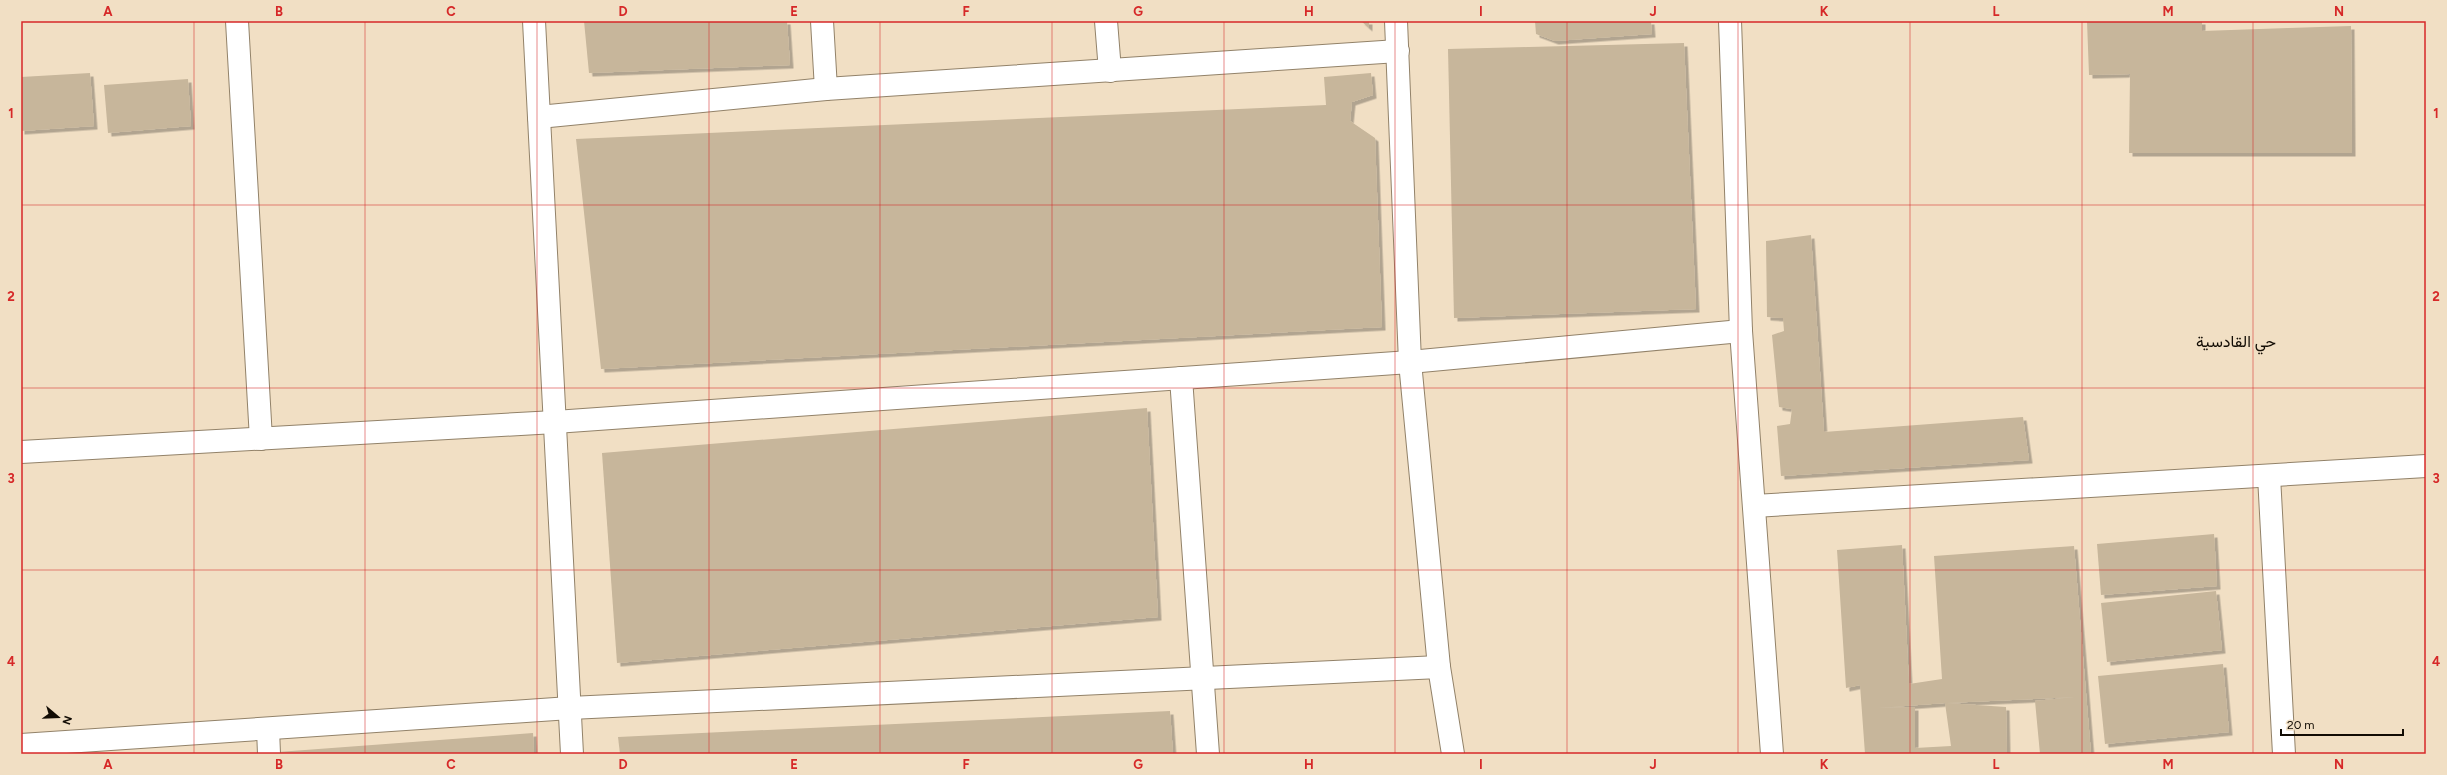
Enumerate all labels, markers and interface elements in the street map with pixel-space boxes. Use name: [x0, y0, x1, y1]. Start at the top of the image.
text: A: [103, 4, 113, 19]
text: B: [275, 4, 283, 19]
text: C: [446, 4, 456, 19]
text: D: [618, 4, 628, 19]
text: E: [790, 4, 798, 19]
text: F: [962, 4, 970, 19]
text: G: [1133, 4, 1143, 19]
text: H: [1304, 4, 1314, 19]
text: I: [1479, 4, 1483, 19]
text: J: [1649, 4, 1657, 19]
text: K: [1820, 4, 1829, 19]
text: L: [1993, 4, 2000, 19]
text: M: [2162, 4, 2174, 19]
text: N: [2334, 4, 2344, 19]
text: 1: [8, 106, 14, 121]
text: 1: [2433, 106, 2439, 121]
text: 2: [7, 289, 15, 304]
text: 2: [2432, 289, 2440, 304]
district label: حي القادسية: [2196, 332, 2276, 355]
text: 3: [7, 471, 15, 486]
text: 3: [2432, 471, 2440, 486]
text: 4: [7, 654, 15, 669]
text: 4: [2432, 654, 2440, 669]
north arrow: [38, 697, 78, 737]
scale bar: [2281, 711, 2403, 737]
text: N: [59, 714, 75, 726]
text: 20 m: [2287, 718, 2315, 732]
text: A: [103, 757, 113, 772]
text: B: [275, 757, 283, 772]
text: C: [446, 757, 456, 772]
text: D: [618, 757, 628, 772]
text: E: [790, 757, 798, 772]
text: F: [962, 757, 970, 772]
text: G: [1133, 757, 1143, 772]
text: H: [1304, 757, 1314, 772]
text: I: [1479, 757, 1483, 772]
text: J: [1649, 757, 1657, 772]
text: K: [1820, 757, 1829, 772]
text: L: [1993, 757, 2000, 772]
text: M: [2162, 757, 2174, 772]
text: N: [2334, 757, 2344, 772]

